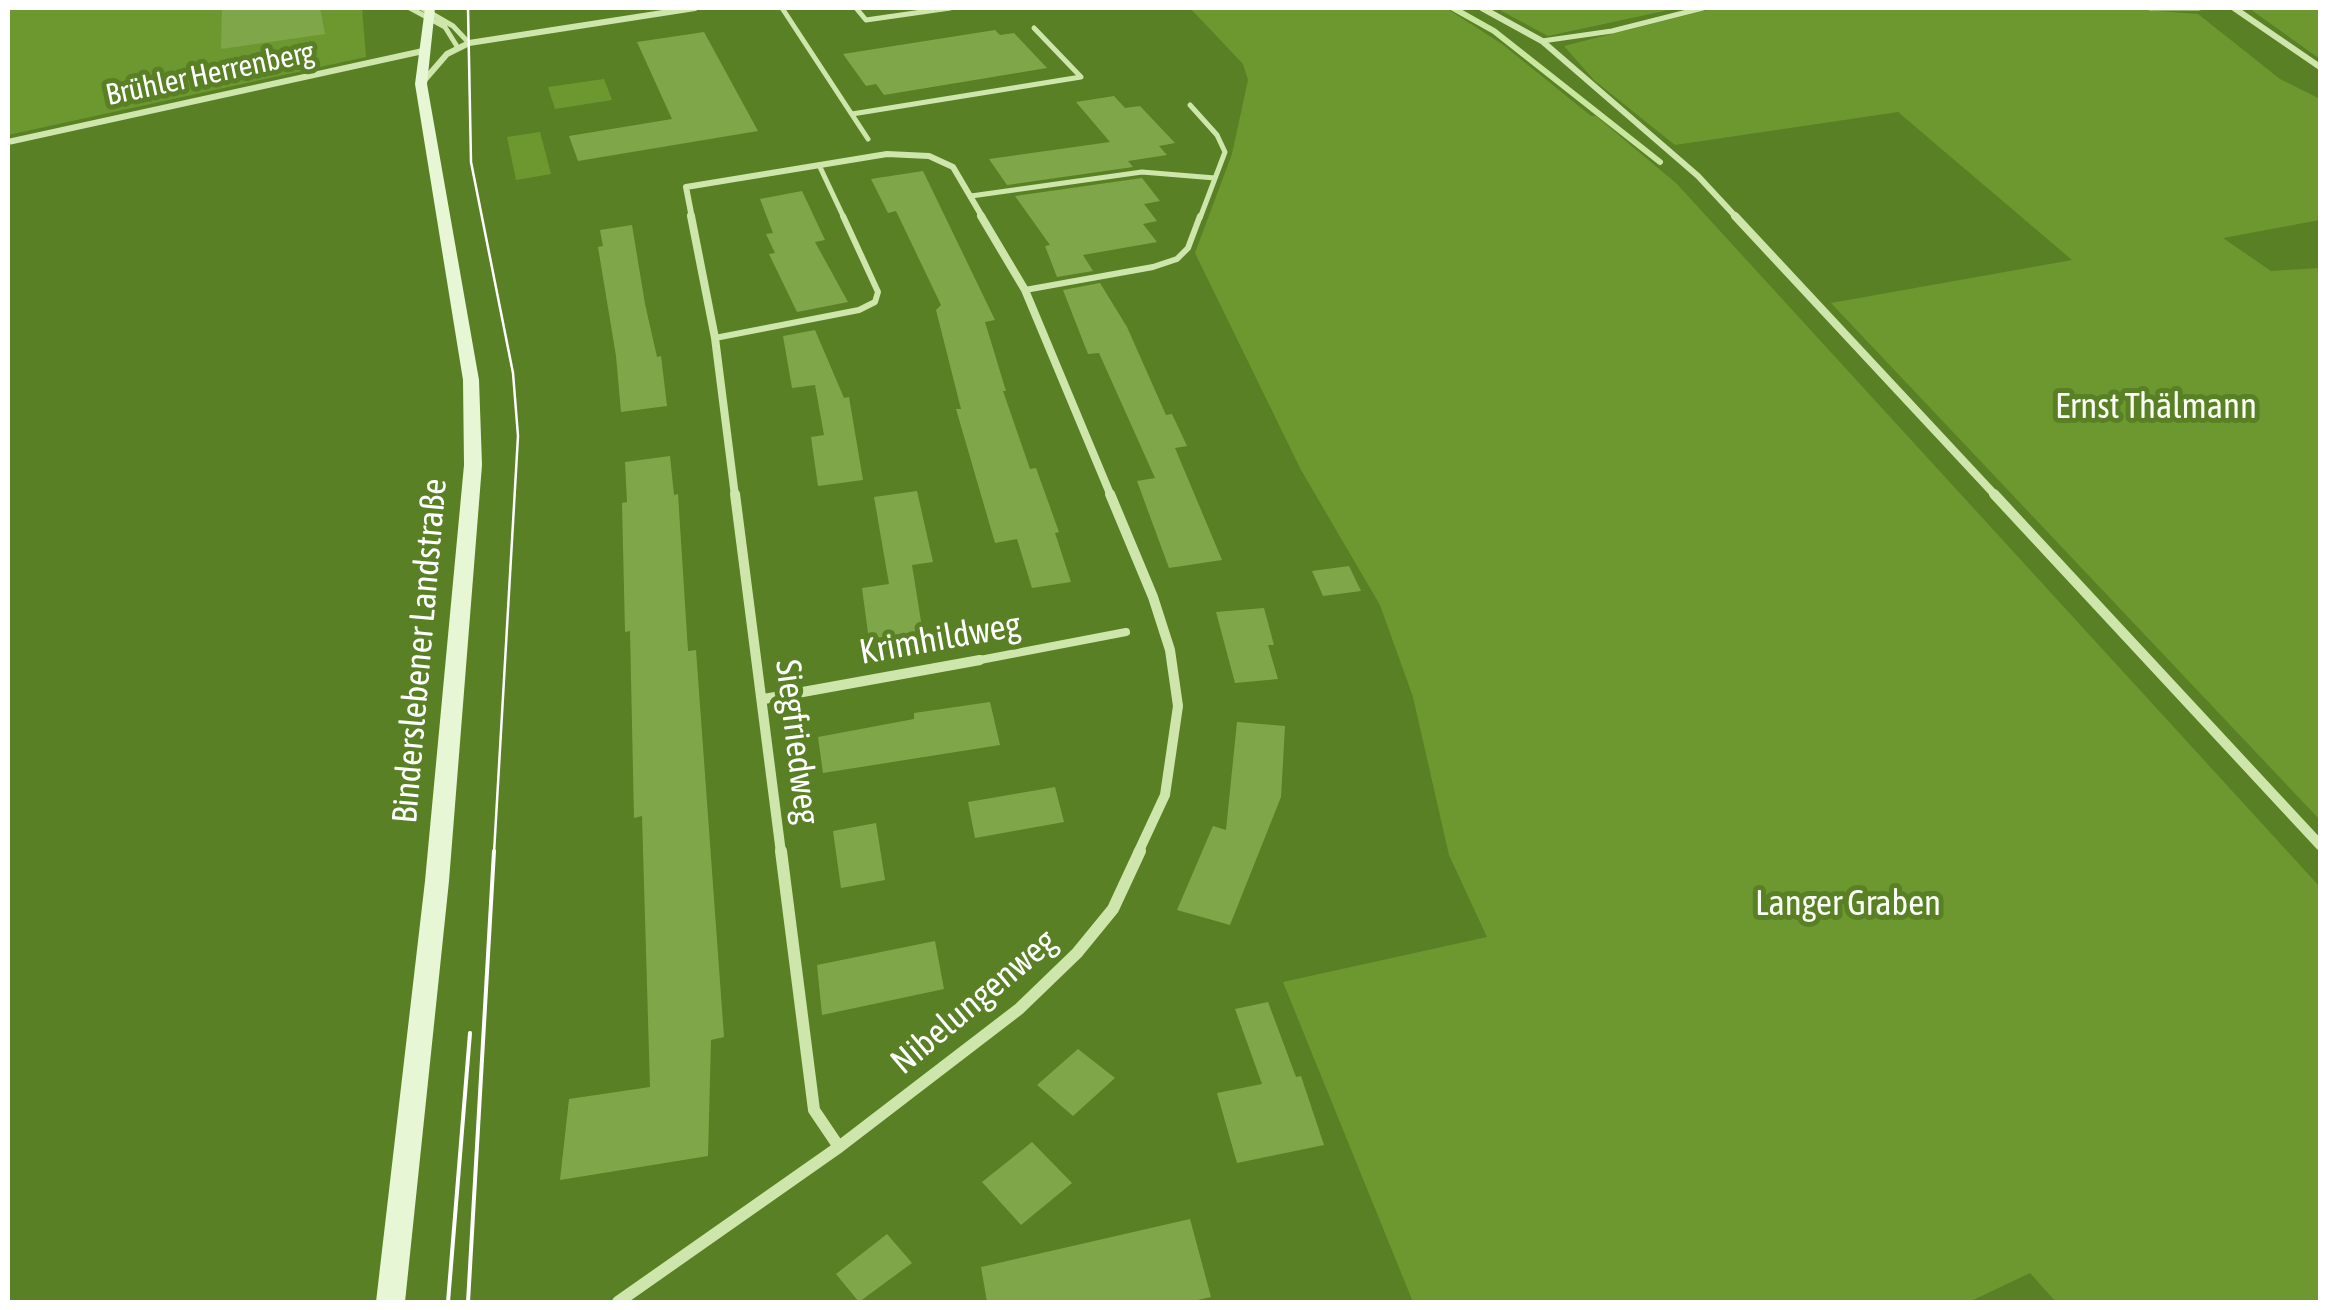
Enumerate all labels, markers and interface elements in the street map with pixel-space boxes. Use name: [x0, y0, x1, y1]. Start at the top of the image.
street label: Brühler Herrenberg: [103, 34, 317, 114]
park label: Ernst Thälmann: [2055, 386, 2257, 428]
street label: Binderslebener Landstraße: [384, 477, 456, 825]
street label: Krimhildweg: [856, 604, 1024, 674]
street label: Siegfriedweg: [766, 657, 828, 827]
park label: Langer Graben: [1755, 883, 1941, 925]
street label: Nibelungenweg: [883, 921, 1065, 1083]

